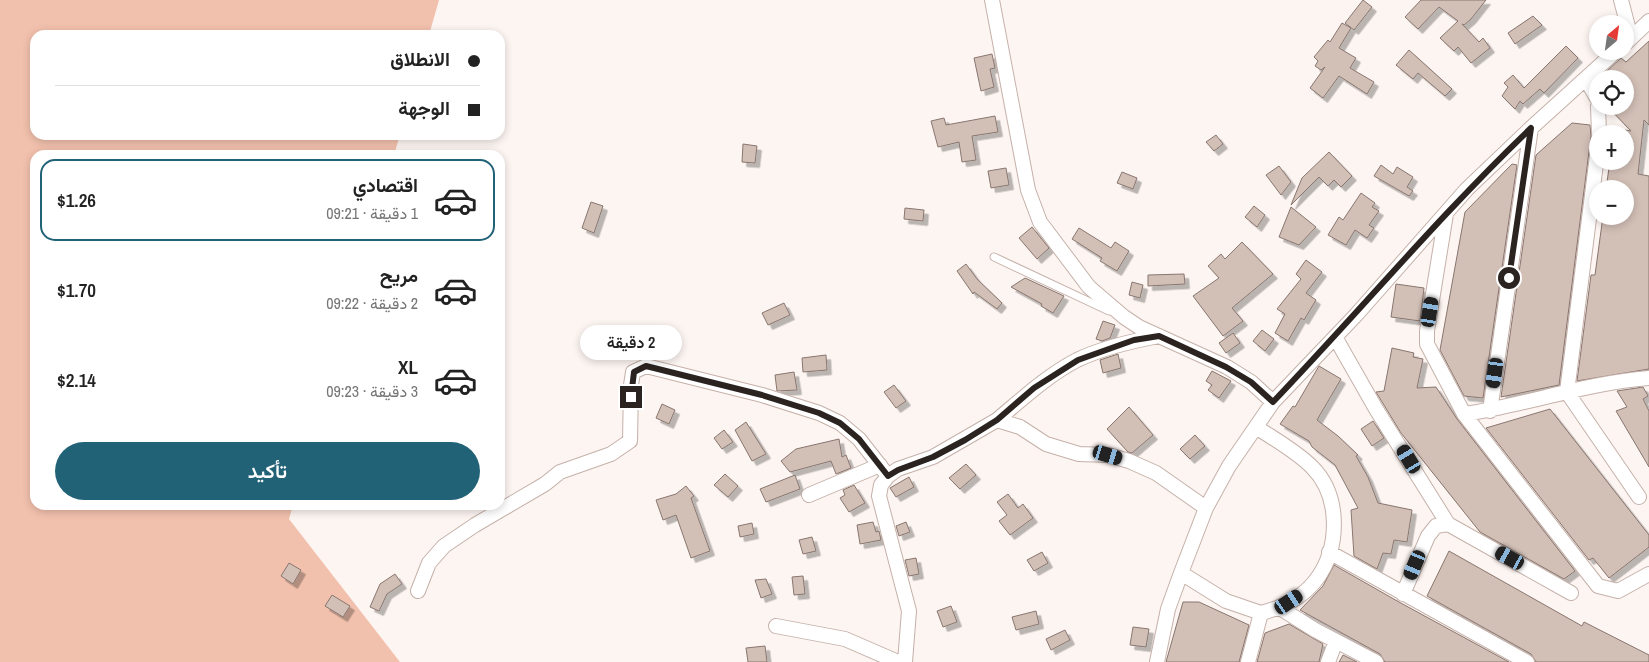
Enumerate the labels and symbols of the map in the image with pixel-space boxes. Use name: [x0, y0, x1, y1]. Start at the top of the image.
north arrow: [1589, 15, 1634, 60]
route start: [1498, 267, 1520, 289]
car: [1420, 296, 1439, 328]
callout: 2 دقيقة: [580, 324, 682, 360]
car: [1485, 357, 1504, 389]
route end: [620, 386, 642, 408]
car: [1394, 442, 1423, 476]
car: [1091, 443, 1124, 467]
car: [1493, 544, 1526, 572]
car: [1402, 548, 1427, 582]
car: [1272, 587, 1305, 617]

